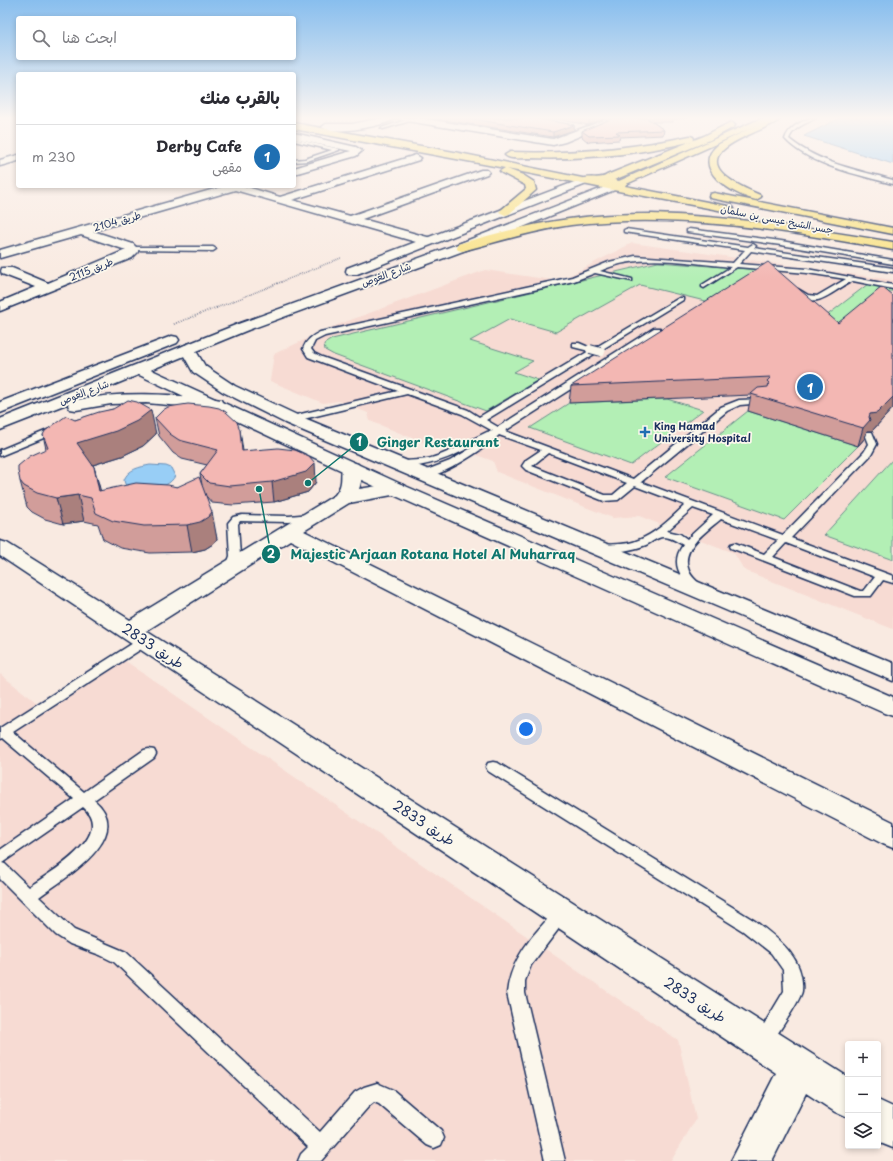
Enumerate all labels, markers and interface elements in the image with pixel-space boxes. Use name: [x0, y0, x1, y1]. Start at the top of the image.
search box: [16, 16, 296, 60]
text: ابحث هنا: [62, 25, 117, 48]
icon: search: [30, 27, 52, 49]
text: بالقرب منك: [200, 84, 280, 110]
text: Derby Cafe: [156, 134, 242, 157]
text: 230 m: [32, 147, 75, 166]
text: 1: [264, 147, 270, 166]
text: مقهى: [212, 157, 242, 176]
street label: جسر الشيخ عيسى بن سلمان: [719, 200, 835, 238]
street label: طريق 2104: [91, 207, 143, 235]
street label: طريق 2115: [67, 253, 115, 284]
street label: شارع الغوص: [359, 257, 413, 290]
pin: 1: [797, 372, 823, 402]
street label: شارع الغوص: [57, 375, 111, 409]
place label: King Hamad University Hospital: [654, 418, 751, 446]
marker: King Hamad University Hospital: [639, 426, 651, 438]
callout: Ginger Restaurant: [349, 430, 508, 455]
text: 1: [356, 432, 362, 450]
text: Ginger Restaurant: [377, 432, 499, 451]
callout: Majestic Arjaan Rotana Hotel Al Muharraq: [261, 542, 584, 567]
text: 2: [267, 544, 276, 562]
text: Majestic Arjaan Rotana Hotel Al Muharraq: [291, 544, 575, 563]
street label: طريق 2833: [118, 618, 188, 674]
your location: [516, 719, 536, 739]
street label: طريق 2833: [389, 795, 459, 851]
street label: طريق 2833: [660, 972, 730, 1028]
map controls: [845, 1041, 881, 1149]
button: +: [845, 1041, 881, 1077]
button: −: [845, 1077, 881, 1113]
button: layers: [845, 1113, 881, 1149]

